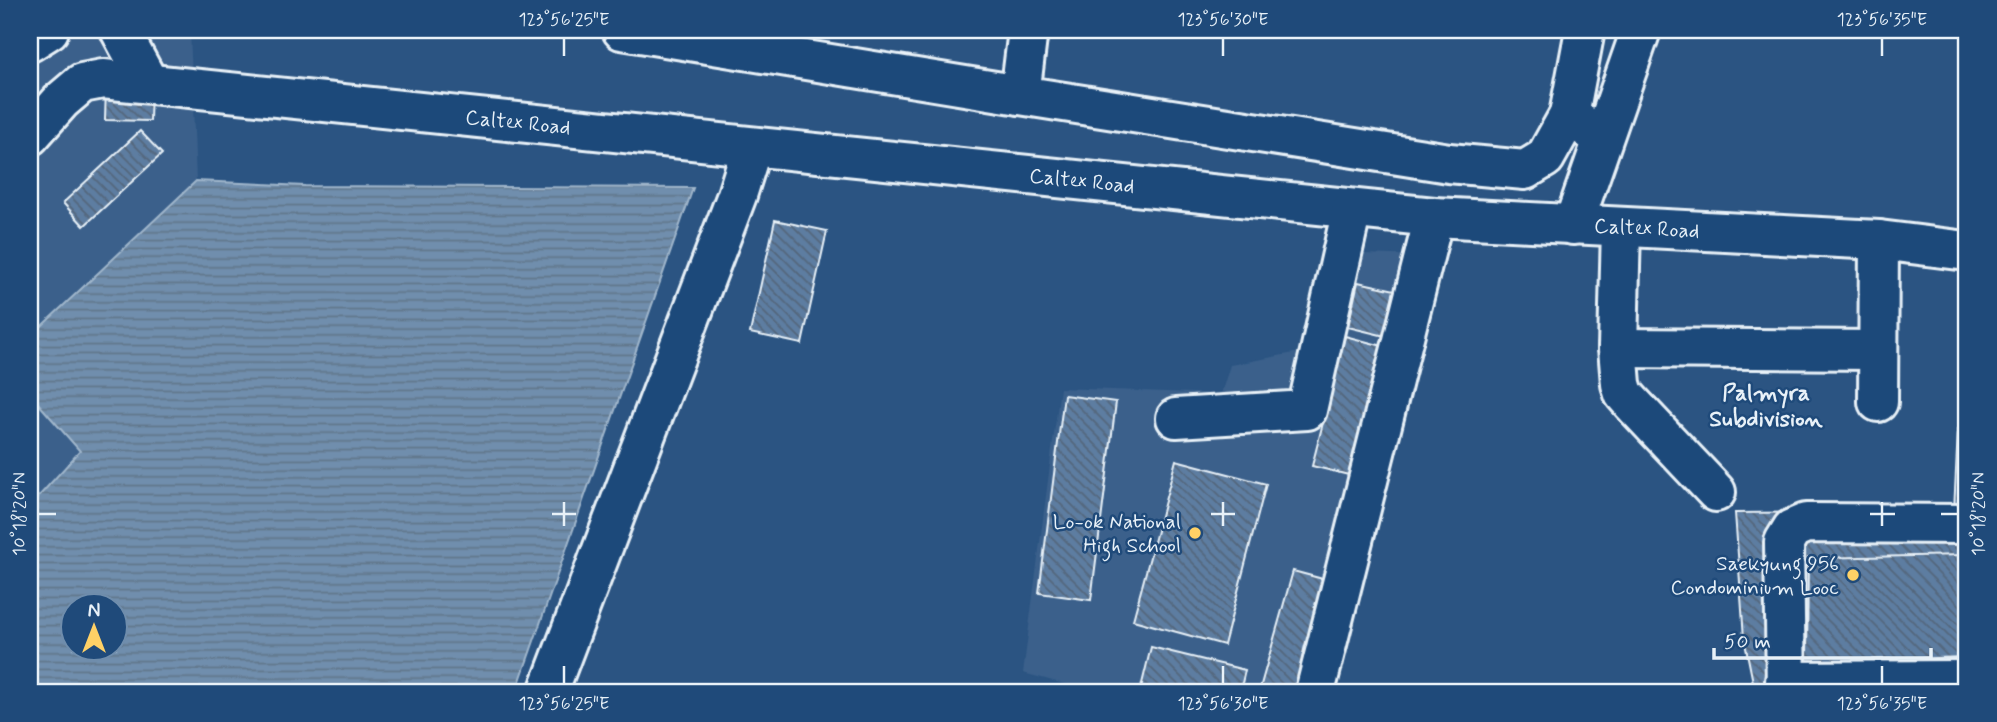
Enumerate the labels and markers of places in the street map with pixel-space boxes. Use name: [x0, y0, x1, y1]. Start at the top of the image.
place label: Lo-ok National High School: [1053, 508, 1181, 562]
marker: Lo-ok National High School: [1187, 525, 1203, 541]
place label: Saekyung 956 Condominium Looc: [1671, 550, 1839, 602]
marker: Saekyung 956 Condominium Looc: [1845, 567, 1861, 583]

